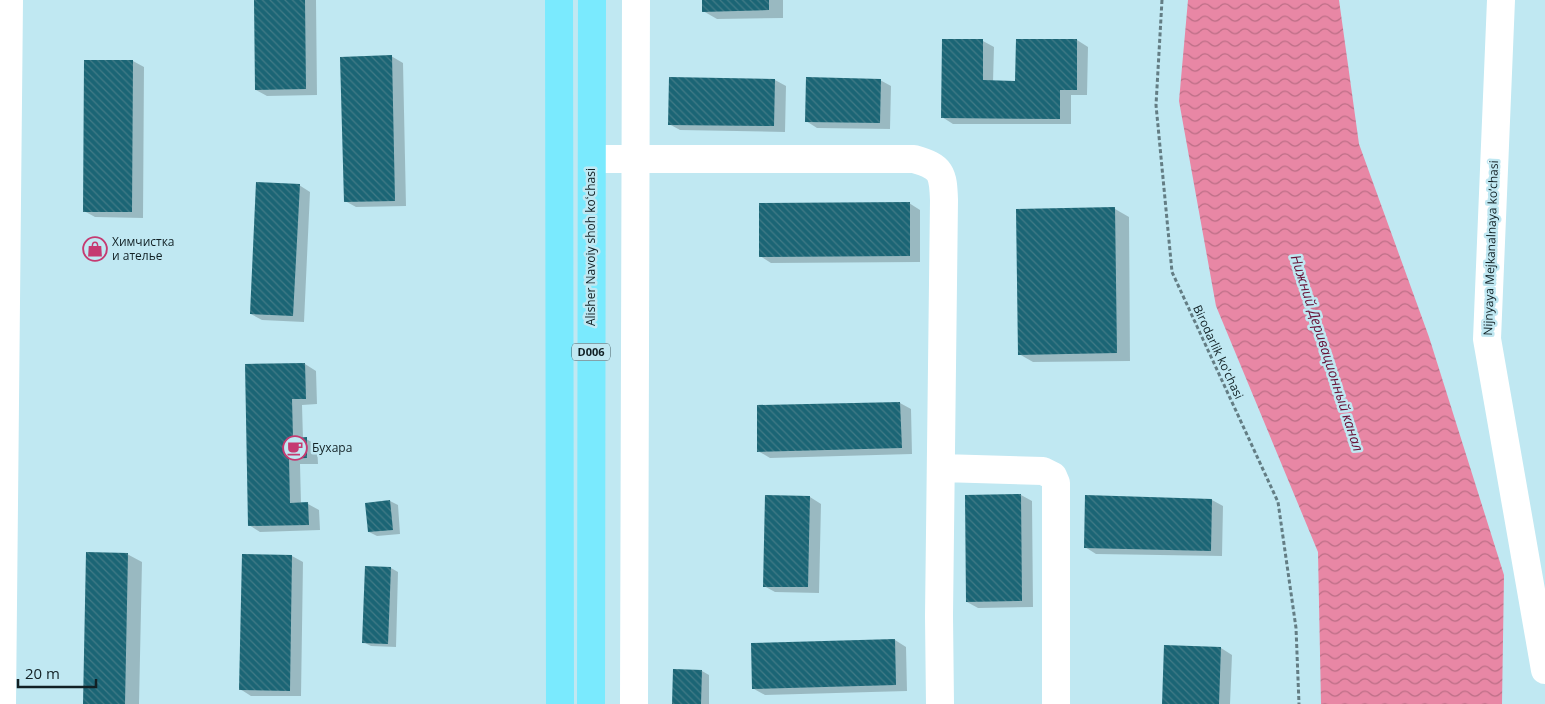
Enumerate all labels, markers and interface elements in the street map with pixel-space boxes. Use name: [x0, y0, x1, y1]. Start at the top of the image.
street label: Nijnyaya Mejkanalnaya ko‘chasi: [1479, 160, 1502, 336]
street label: Alisher Navoiy shoh koʻchasi: [582, 168, 599, 326]
place label: Химчистка и ателье: [112, 233, 175, 264]
shop icon: Химчистка и ателье: [82, 236, 108, 262]
water label: Нижний Деривационный канал: [1287, 252, 1368, 454]
street label: Birodarlik ko'chasi: [1189, 302, 1248, 402]
road number: D006: [572, 344, 610, 361]
cafe icon: Бухара: [282, 435, 308, 461]
place label: Бухара: [312, 439, 352, 456]
scale bar: [18, 656, 95, 688]
text: 20 m: [25, 663, 60, 683]

